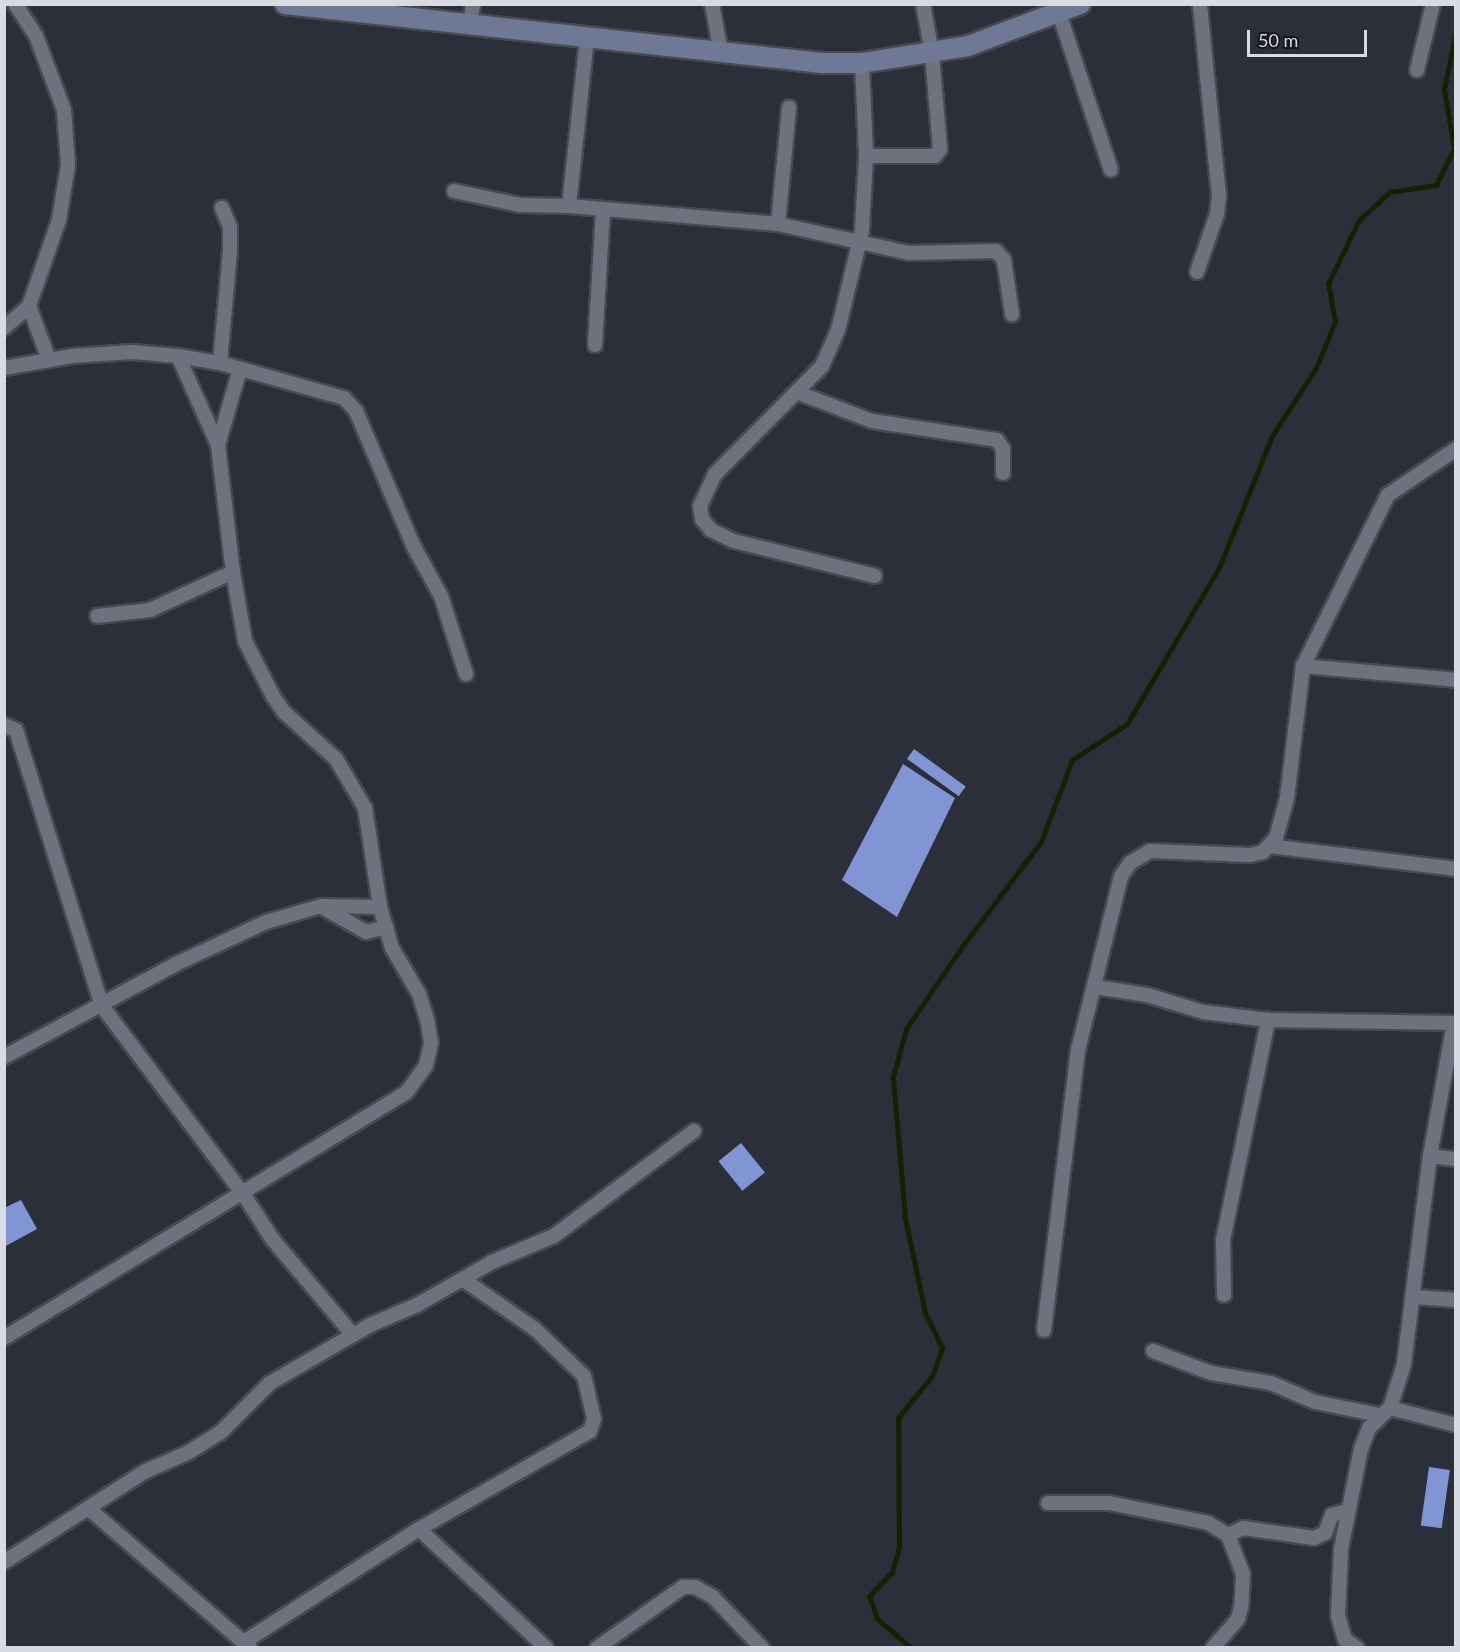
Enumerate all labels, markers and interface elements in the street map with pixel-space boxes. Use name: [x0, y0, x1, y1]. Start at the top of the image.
scale bar: [1250, 18, 1370, 56]
text: 50 m: [1258, 29, 1298, 51]

